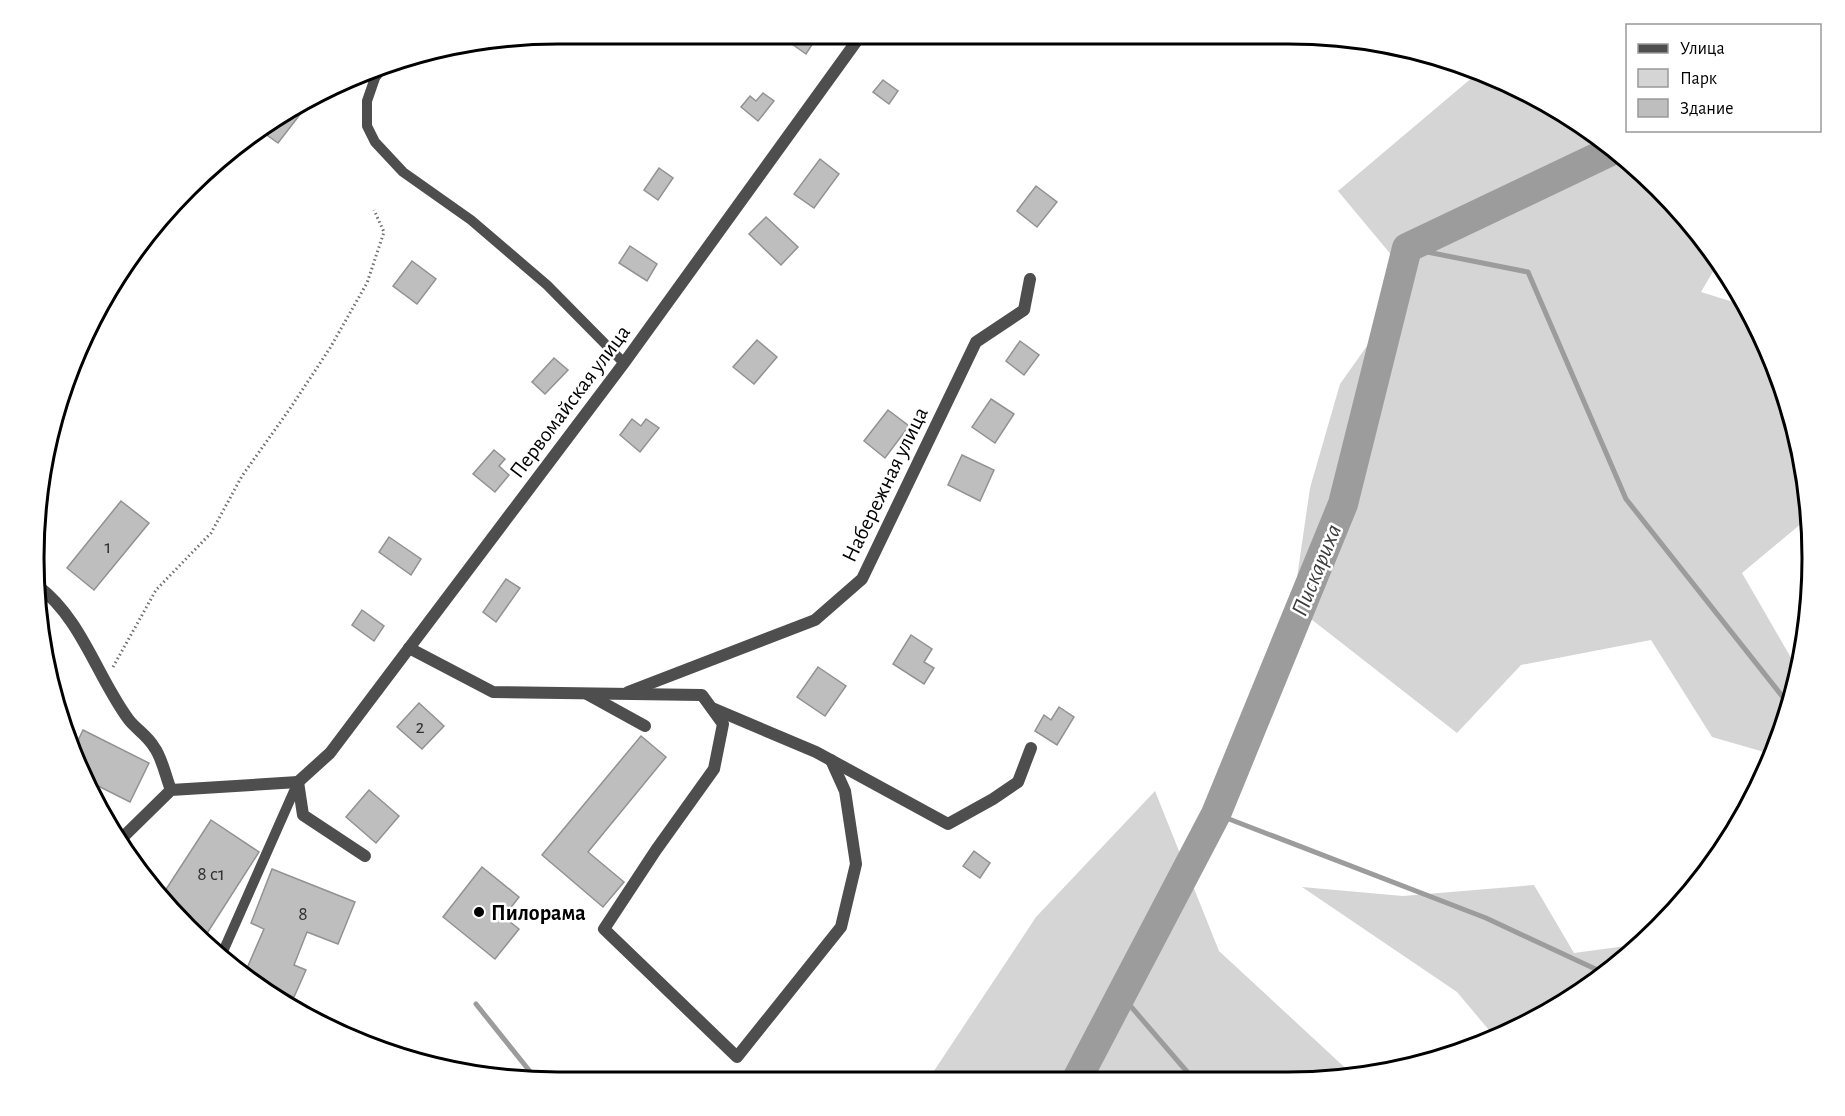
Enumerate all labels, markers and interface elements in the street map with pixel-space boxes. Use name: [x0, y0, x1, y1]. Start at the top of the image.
legend: [1626, 24, 1821, 132]
text: Улица: [1680, 40, 1725, 58]
text: Парк: [1680, 70, 1718, 88]
text: Здание: [1680, 100, 1734, 118]
street label: Первомайская улица: [505, 321, 634, 482]
street label: Набережная улица: [838, 403, 932, 565]
water label: Пискариха: [1288, 521, 1346, 620]
house number: 1: [105, 537, 111, 557]
house number: 2: [415, 717, 425, 737]
house number: 8 с1: [197, 864, 225, 884]
place label: Пилорама: [491, 902, 586, 924]
house number: 8: [298, 904, 308, 924]
marker: Пилорама: [472, 905, 486, 919]

